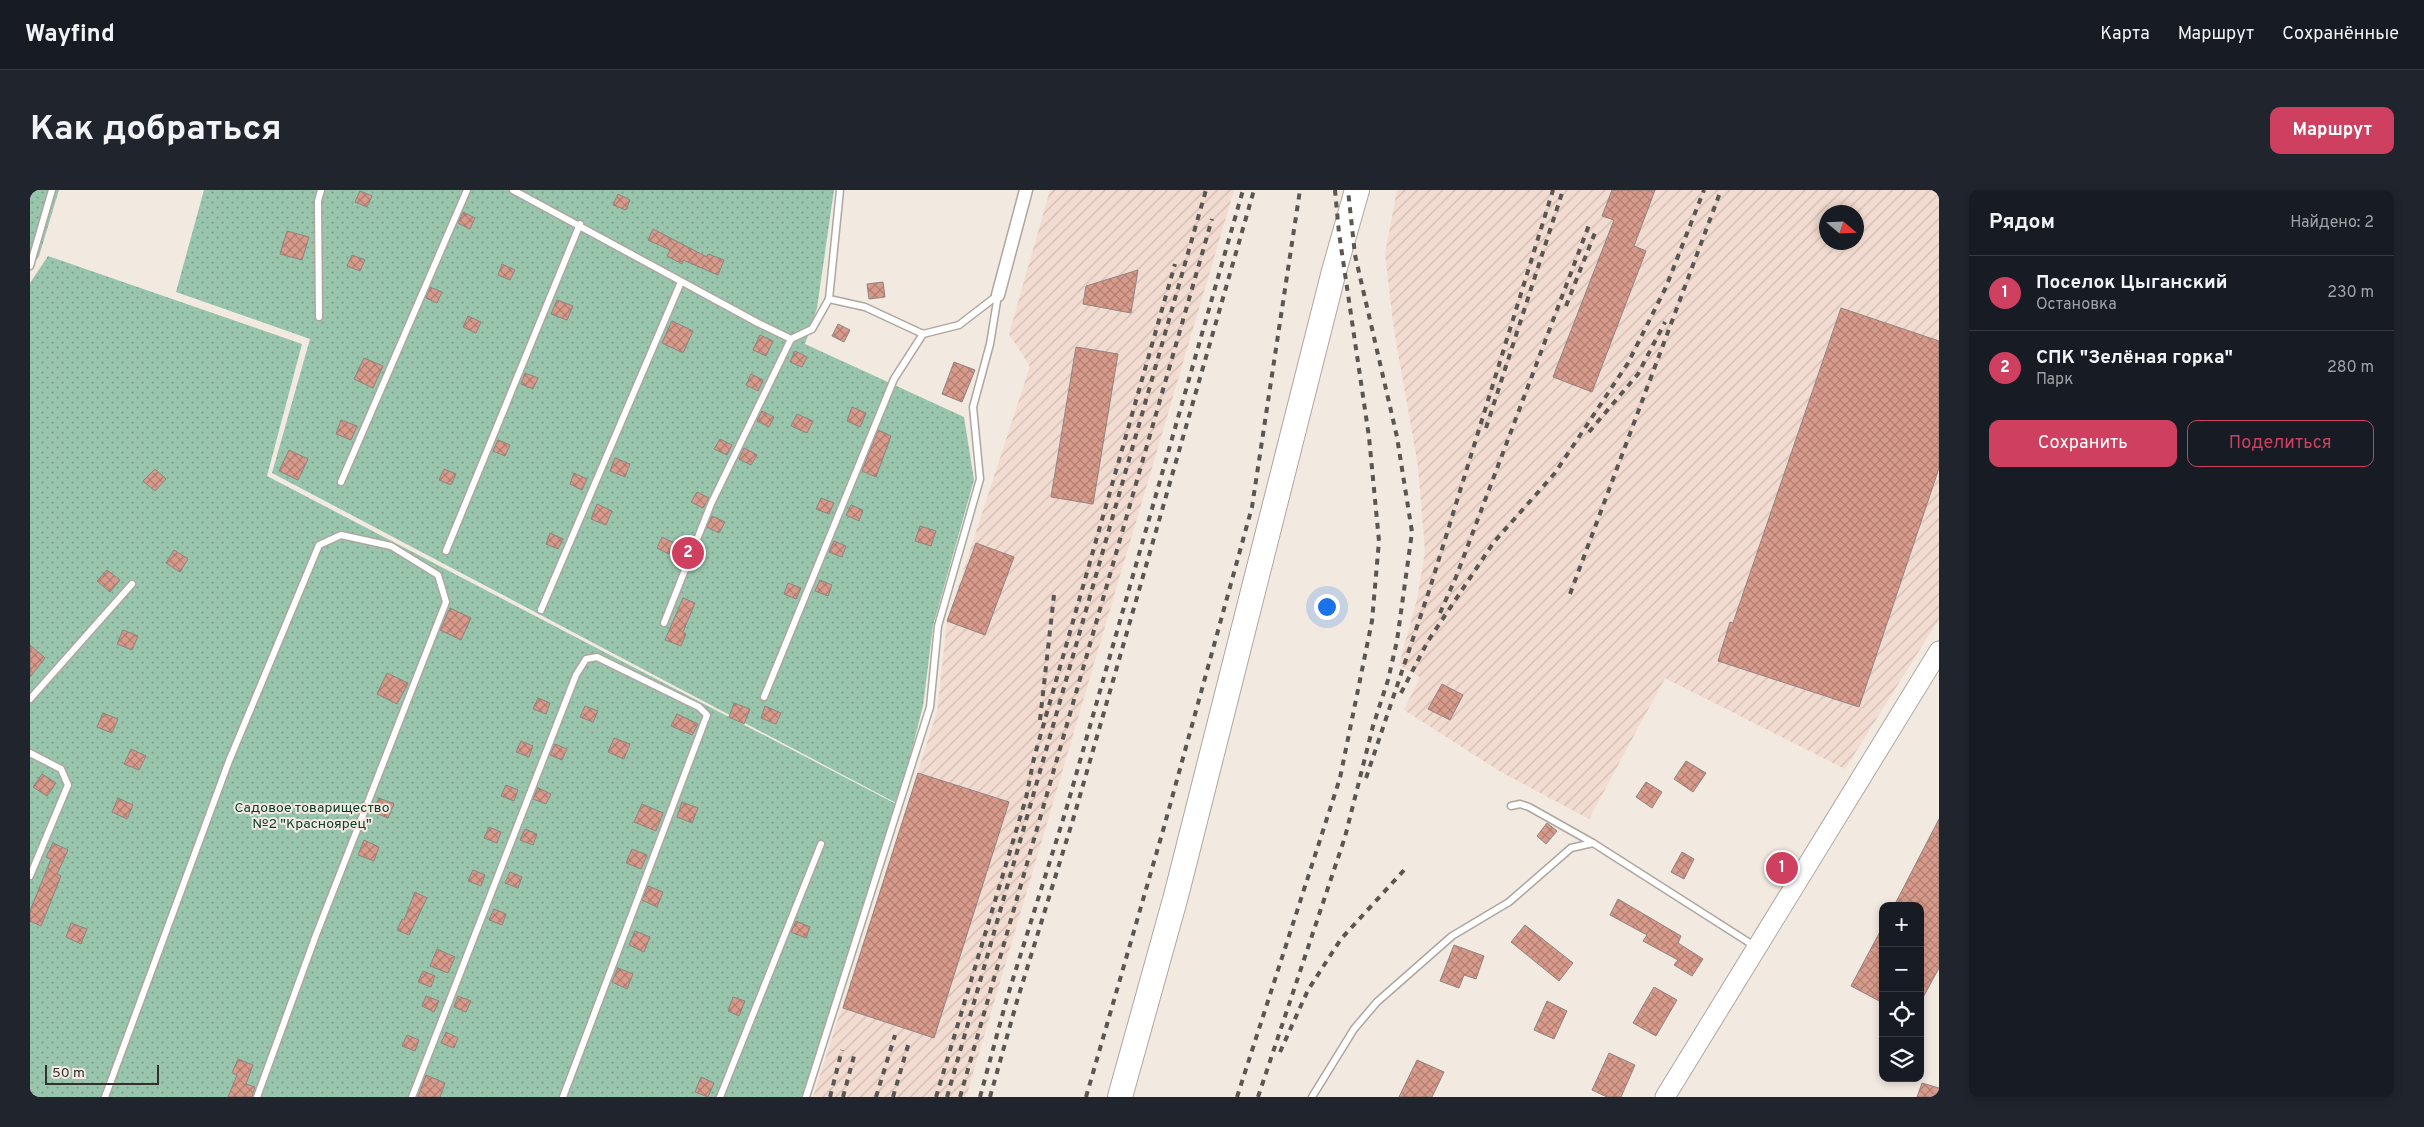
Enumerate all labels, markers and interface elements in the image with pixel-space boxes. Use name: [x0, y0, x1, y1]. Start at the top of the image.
text: Wayfind: [25, 20, 115, 50]
text: Карта: [2100, 23, 2150, 46]
text: Маршрут: [2178, 23, 2254, 46]
text: Сохранённые: [2282, 23, 2399, 46]
button: Маршрут: [2270, 107, 2394, 154]
text: Как добраться: [30, 108, 282, 152]
north arrow: [1819, 205, 1864, 250]
text: Рядом: [1989, 209, 2055, 236]
text: Найдено: 2: [2290, 213, 2374, 233]
text: Поселок Цыганский: [2036, 271, 2227, 295]
text: 1: [2002, 283, 2008, 303]
text: 230 m: [2327, 283, 2374, 303]
text: Остановка: [2036, 295, 2117, 315]
text: СПК "Зелёная горка": [2036, 346, 2233, 370]
text: 2: [2000, 358, 2010, 378]
text: 280 m: [2327, 358, 2374, 378]
text: Парк: [2036, 370, 2073, 390]
button: Сохранить: [1989, 420, 2177, 467]
button: Поделиться: [2187, 420, 2374, 467]
pin: 2: [672, 534, 704, 572]
your location: [1314, 594, 1340, 620]
park label: Садовое товарищество №2 "Красноярец": [234, 800, 390, 833]
pin: 1: [1766, 849, 1798, 887]
map controls: [1879, 902, 1924, 1082]
button: +: [1879, 902, 1924, 947]
button: −: [1879, 947, 1924, 992]
button: locate: [1879, 992, 1924, 1037]
button: layers: [1879, 1037, 1924, 1082]
scale bar: [45, 1062, 159, 1085]
text: 50 m: [52, 1065, 85, 1082]

